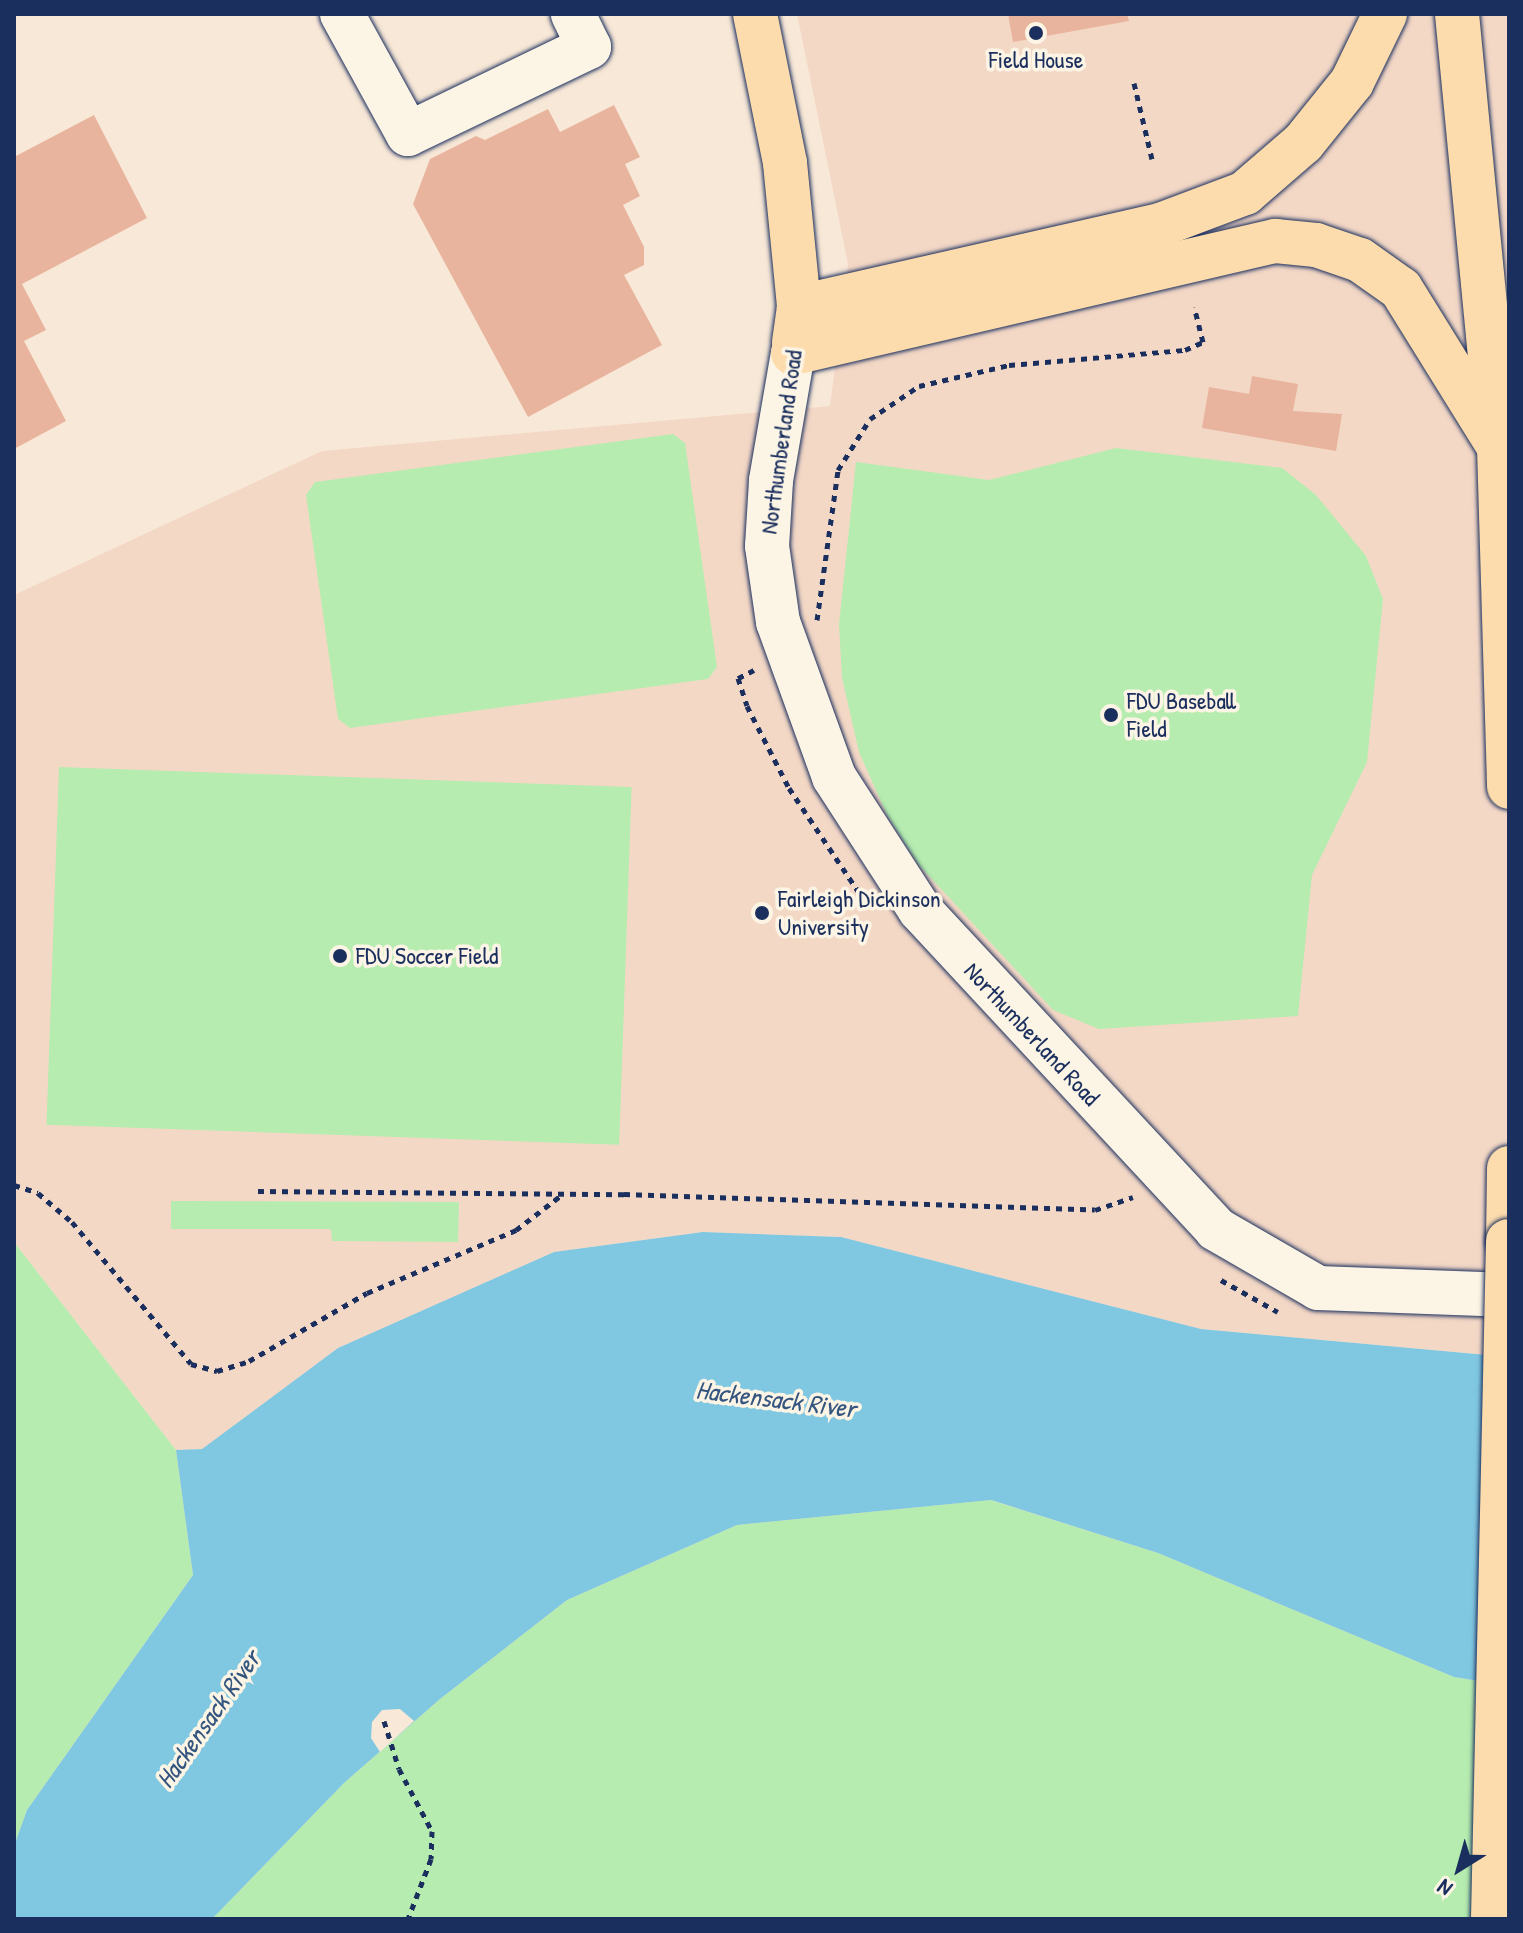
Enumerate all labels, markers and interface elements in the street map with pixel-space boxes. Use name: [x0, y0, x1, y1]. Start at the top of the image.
marker: Field House: [1027, 24, 1045, 42]
place label: Field House: [989, 46, 1083, 74]
street label: Northumberland Road: [754, 348, 808, 536]
place label: FDU Baseball Field: [1127, 687, 1236, 743]
marker: FDU Baseball Field: [1102, 706, 1120, 724]
place label: Fairleigh Dickinson University: [778, 885, 941, 941]
marker: Fairleigh Dickinson University: [753, 904, 771, 922]
place label: FDU Soccer Field: [356, 942, 498, 970]
marker: FDU Soccer Field: [331, 947, 349, 965]
street label: Northumberland Road: [958, 956, 1106, 1112]
water label: Hackensack River: [694, 1374, 858, 1424]
water label: Hackensack River: [149, 1644, 267, 1794]
north arrow: [1419, 1829, 1499, 1909]
text: N: [1431, 1873, 1458, 1904]

